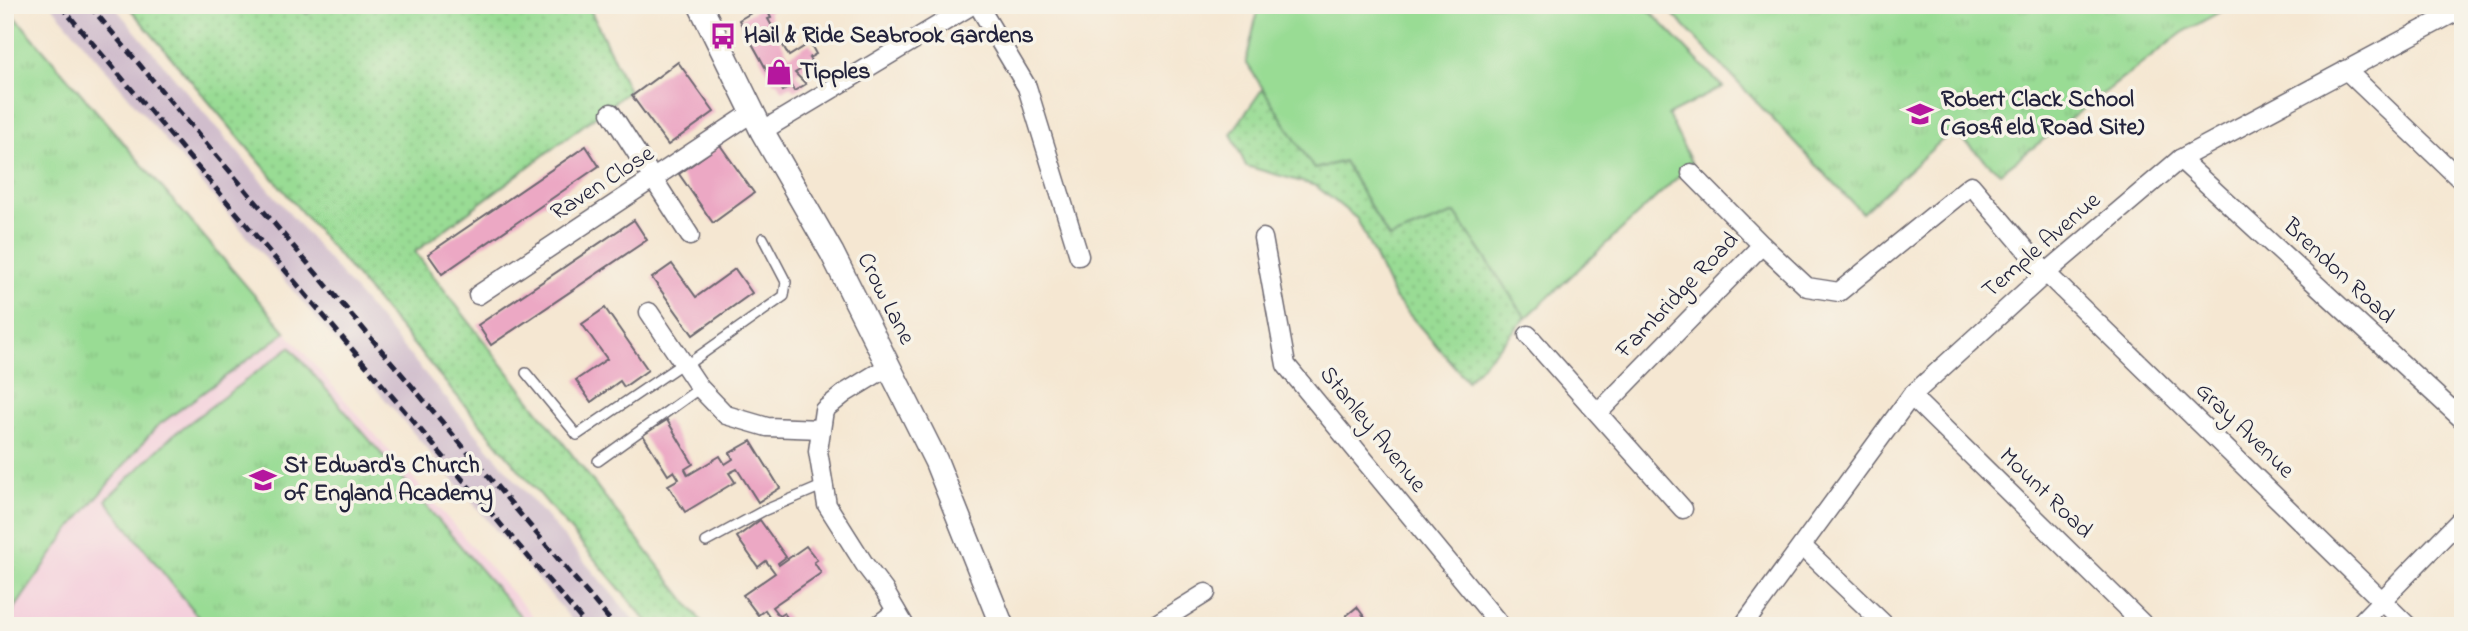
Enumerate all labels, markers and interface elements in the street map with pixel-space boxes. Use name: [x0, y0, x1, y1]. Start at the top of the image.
place label: Hail & Ride Seabrook Gardens: [744, 19, 1034, 54]
bus stop icon: Hail & Ride Seabrook Gardens: [708, 21, 738, 51]
place label: Tipples: [800, 55, 870, 90]
shop icon: Tipples: [764, 57, 794, 87]
place label: Robert Clack School (Gosfield Road Site): [1941, 83, 2144, 146]
school or university icon: Robert Clack School (Gosfield Road Site): [1905, 99, 1935, 129]
street label: Raven Close: [544, 137, 662, 231]
street label: Temple Avenue: [1975, 184, 2110, 308]
street label: Brendon Road: [2273, 210, 2402, 334]
street label: Fambridge Road: [1607, 224, 1748, 368]
street label: Crow Lane: [847, 247, 923, 351]
street label: Stanley Avenue: [1309, 359, 1434, 502]
street label: Gray Avenue: [2186, 374, 2302, 488]
street label: Mount Road: [1990, 440, 2100, 548]
place label: St Edward's Church of England Academy: [284, 449, 493, 513]
school or university icon: St Edward's Church of England Academy: [248, 465, 278, 495]

